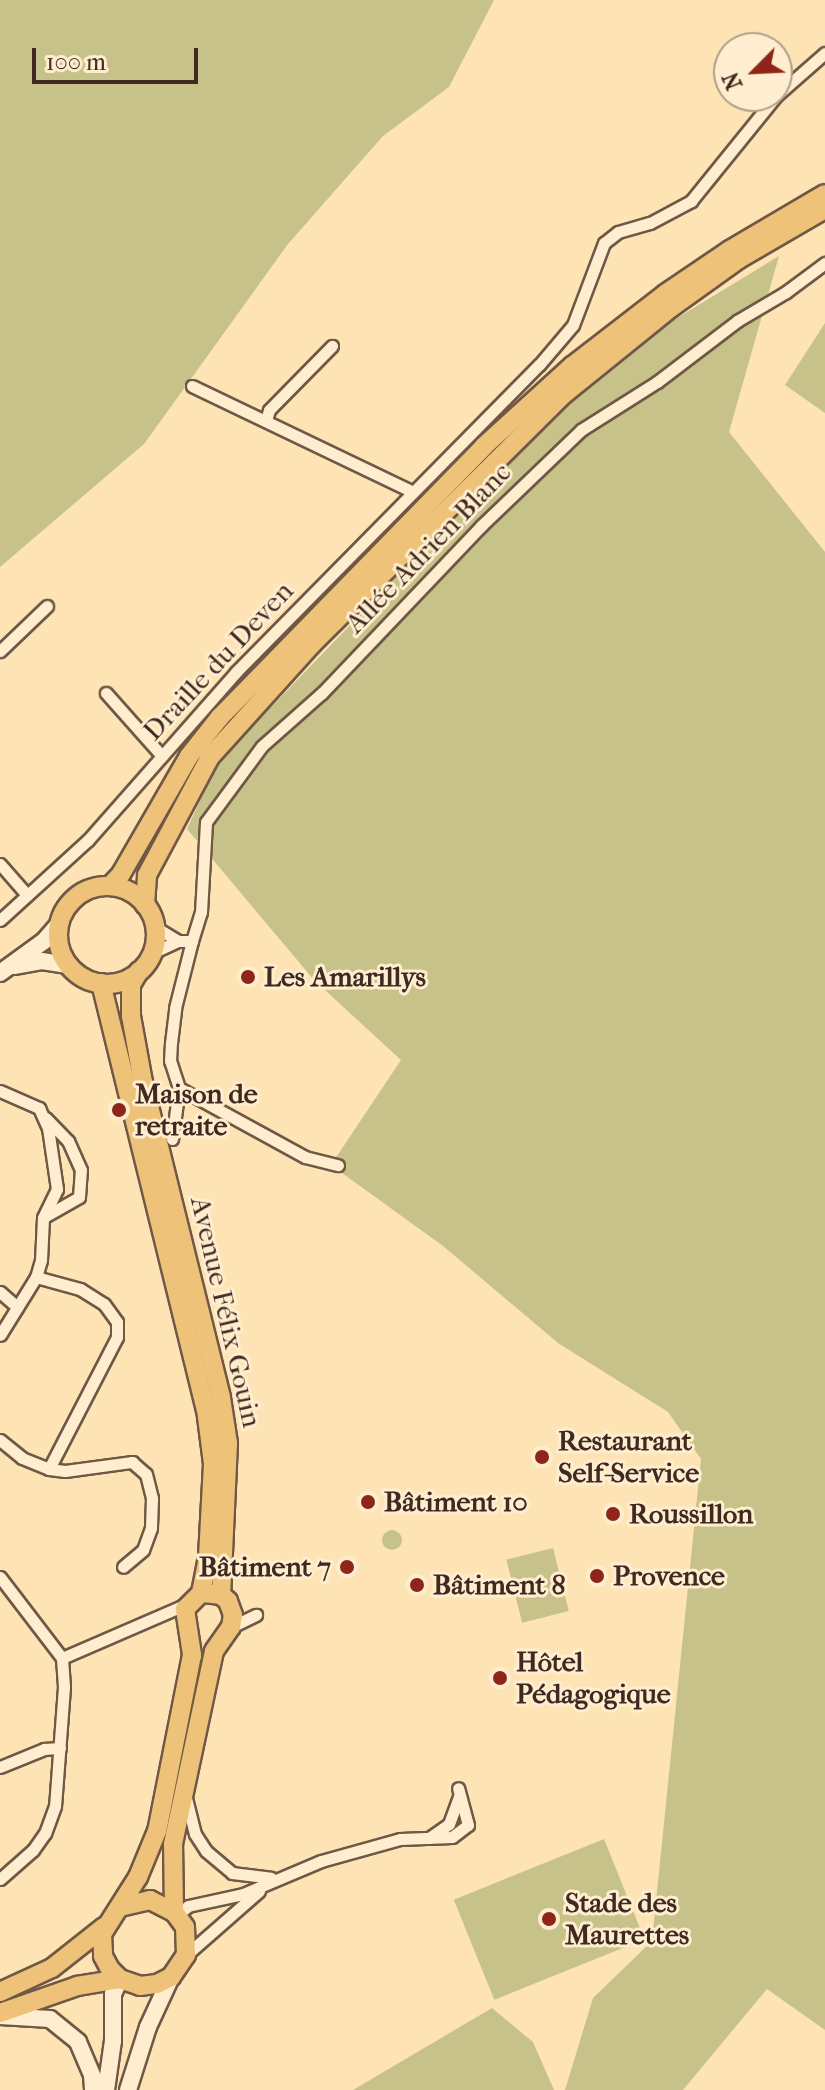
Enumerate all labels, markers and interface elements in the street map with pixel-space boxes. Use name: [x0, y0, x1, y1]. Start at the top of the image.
scale bar: [36, 32, 202, 82]
north arrow: [713, 32, 793, 112]
text: 100 m: [46, 48, 106, 76]
text: N: [718, 68, 748, 94]
street label: Allée Adrien Blanc: [338, 456, 518, 640]
street label: Draille du Deven: [136, 575, 300, 747]
place label: Les Amarillys: [264, 960, 426, 994]
marker: Les Amarillys: [239, 968, 257, 986]
place label: Maison de retraite: [135, 1077, 258, 1143]
marker: Maison de retraite: [110, 1101, 128, 1119]
street label: Avenue Félix Gouin: [183, 1193, 269, 1431]
place label: Restaurant Self-Service: [558, 1424, 699, 1490]
marker: Restaurant Self-Service: [533, 1448, 551, 1466]
place label: Bâtiment 10: [384, 1485, 528, 1519]
marker: Bâtiment 10: [359, 1493, 377, 1511]
place label: Roussillon: [629, 1497, 753, 1531]
marker: Roussillon: [604, 1505, 622, 1523]
place label: Bâtiment 7: [199, 1550, 331, 1584]
marker: Bâtiment 7: [338, 1558, 356, 1576]
place label: Provence: [613, 1559, 725, 1593]
marker: Provence: [588, 1567, 606, 1585]
place label: Bâtiment 8: [433, 1568, 566, 1602]
marker: Bâtiment 8: [408, 1576, 426, 1594]
place label: Hôtel Pédagogique: [516, 1645, 671, 1711]
marker: Hôtel Pédagogique: [491, 1669, 509, 1687]
place label: Stade des Maurettes: [565, 1886, 689, 1952]
marker: Stade des Maurettes: [540, 1910, 558, 1928]

